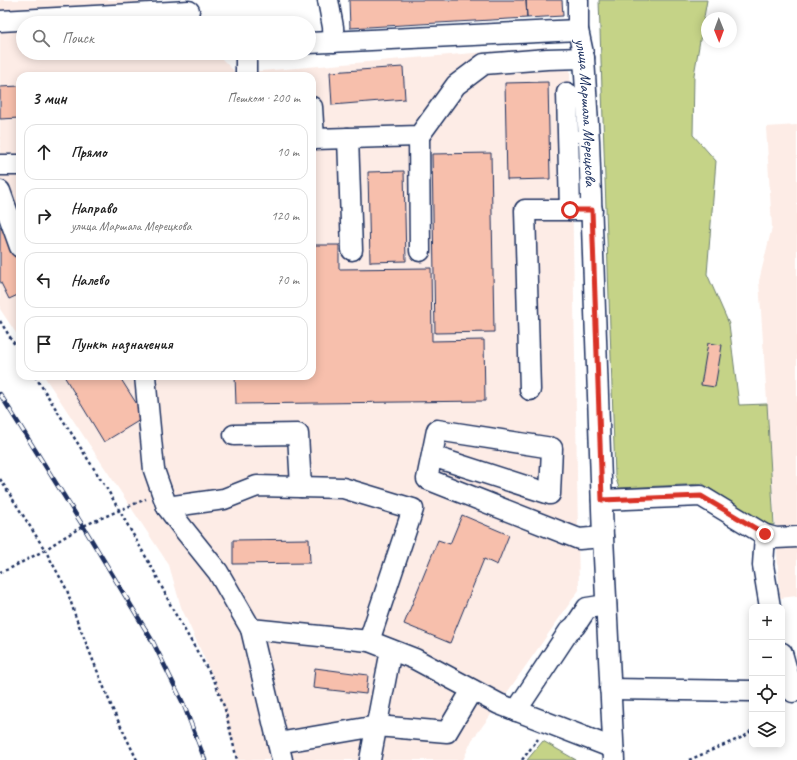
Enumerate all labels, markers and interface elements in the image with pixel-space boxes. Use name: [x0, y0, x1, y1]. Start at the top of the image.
north arrow: [701, 12, 737, 48]
search box: [16, 16, 316, 60]
icon: search: [30, 27, 52, 49]
text: Поиск: [62, 29, 94, 48]
street label: улица Маршала Мерецкова: [570, 36, 601, 188]
text: 3 мин: [32, 88, 67, 109]
text: Пешком · 200 m: [227, 90, 300, 106]
icon: ahead: [33, 141, 55, 163]
text: Прямо: [71, 143, 107, 162]
text: 10 m: [277, 144, 299, 160]
text: Направо: [71, 199, 117, 218]
route start: [561, 201, 579, 219]
icon: right: [33, 205, 55, 227]
text: 120 m: [271, 208, 299, 224]
text: улица Маршала Мерецкова: [71, 218, 191, 234]
icon: left: [33, 269, 55, 291]
text: Налево: [71, 271, 109, 290]
text: 70 m: [277, 272, 299, 288]
icon: arrive: [33, 333, 55, 355]
text: Пункт назначения: [71, 335, 173, 354]
route end: [756, 525, 774, 543]
map controls: [749, 604, 785, 748]
button: +: [749, 604, 785, 640]
button: −: [749, 640, 785, 676]
button: locate: [749, 676, 785, 712]
button: layers: [749, 712, 785, 748]

